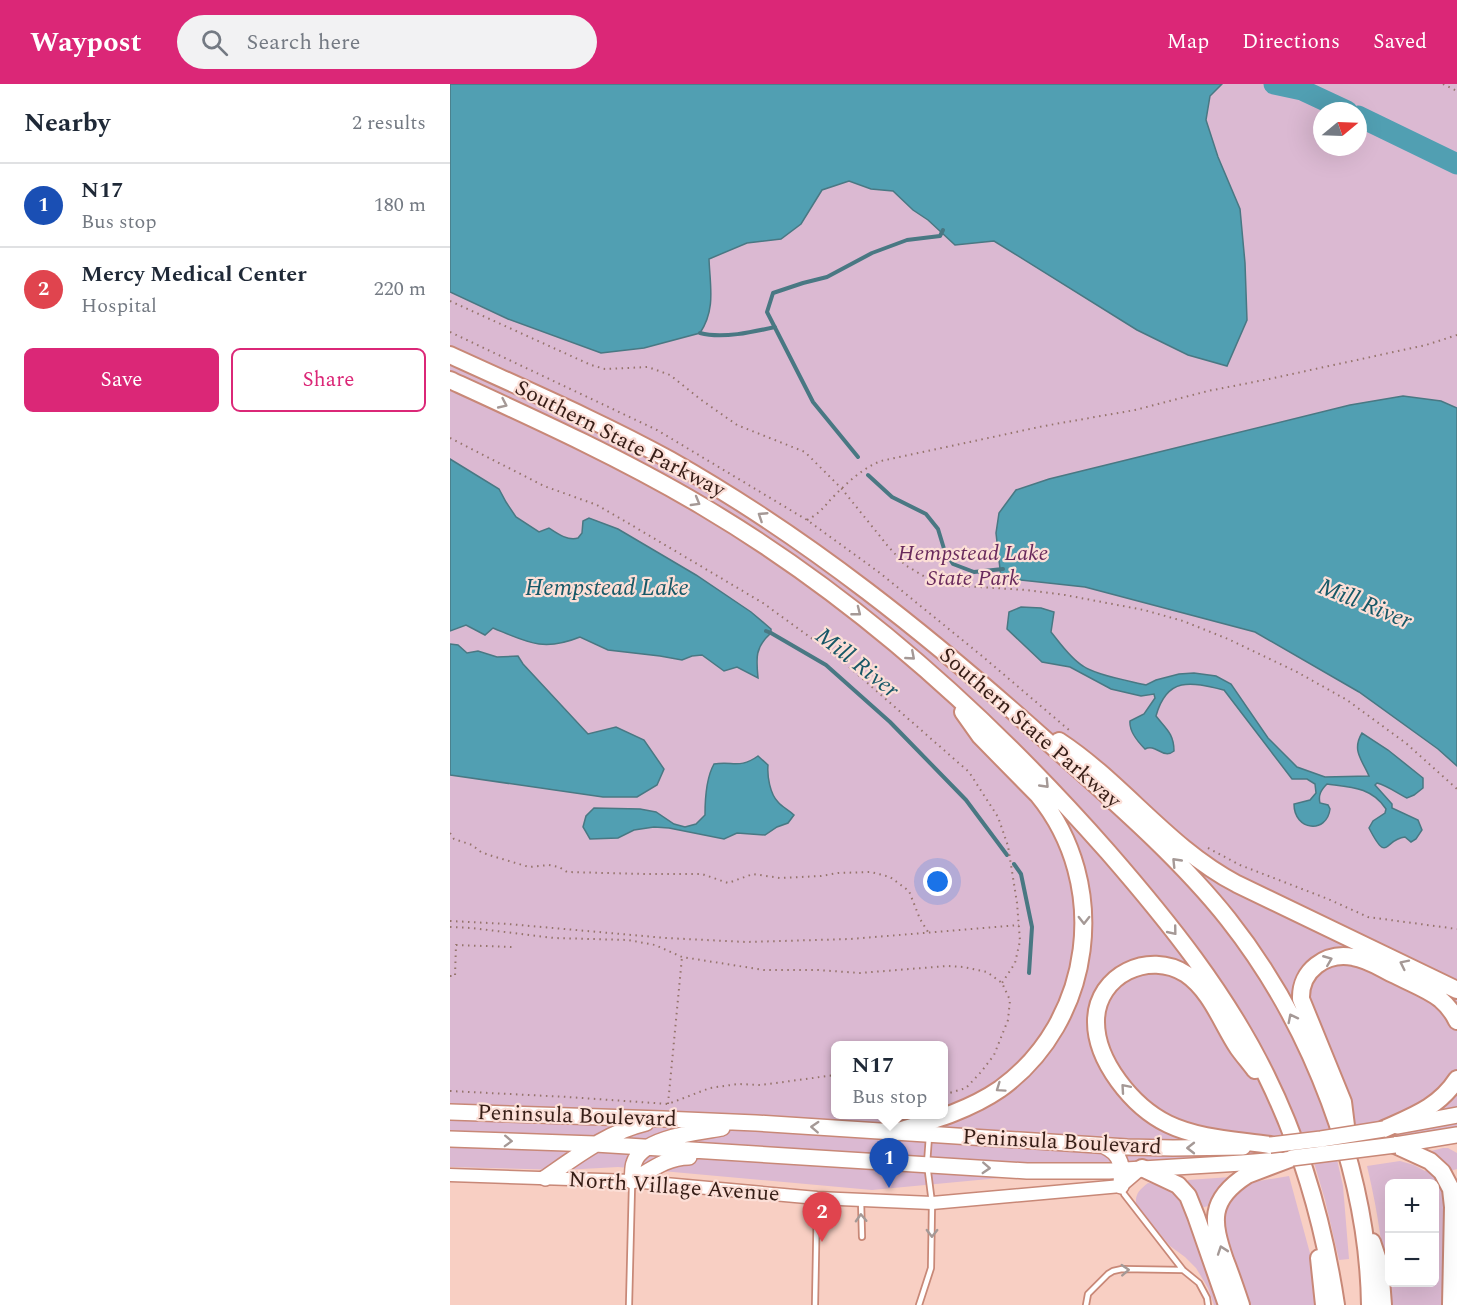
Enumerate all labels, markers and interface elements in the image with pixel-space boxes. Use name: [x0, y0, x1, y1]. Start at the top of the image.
search box: [177, 15, 597, 69]
text: Waypost: [30, 21, 141, 64]
icon: search: [198, 26, 231, 59]
text: Search here: [246, 26, 361, 59]
text: Map: [1167, 26, 1209, 58]
text: Directions: [1242, 26, 1340, 58]
text: Saved: [1373, 26, 1427, 58]
north arrow: [1313, 102, 1367, 156]
text: Nearby: [24, 103, 110, 143]
text: 2 results: [352, 108, 426, 138]
text: N17: [81, 174, 124, 207]
text: 1: [38, 190, 49, 220]
text: 180 m: [374, 190, 426, 220]
text: Bus stop: [81, 207, 157, 237]
text: Mercy Medical Center: [81, 258, 307, 291]
text: 2: [38, 274, 49, 304]
text: 220 m: [374, 274, 426, 304]
text: Hospital: [81, 291, 157, 321]
button: Save: [24, 348, 219, 412]
button: Share: [231, 348, 426, 412]
street label: Southern State Parkway: [509, 372, 732, 507]
one-way arrow: [497, 397, 508, 409]
one-way arrow: [689, 495, 700, 506]
one-way arrow: [758, 512, 768, 524]
park label: Hempstead Lake State Park: [898, 537, 1048, 595]
water label: Mill River: [1313, 569, 1418, 639]
water label: Hempstead Lake: [525, 570, 689, 606]
one-way arrow: [850, 604, 861, 615]
water label: Mill River: [807, 619, 907, 708]
street label: Southern State Parkway: [932, 639, 1130, 818]
one-way arrow: [904, 649, 915, 660]
one-way arrow: [1038, 777, 1049, 787]
one-way arrow: [1173, 858, 1184, 869]
your location: [923, 867, 952, 896]
one-way arrow: [1078, 916, 1090, 925]
one-way arrow: [1166, 924, 1177, 935]
one-way arrow: [1321, 955, 1332, 967]
one-way arrow: [1400, 960, 1411, 972]
one-way arrow: [1288, 1014, 1299, 1024]
popup: [831, 1041, 948, 1119]
text: N17: [852, 1049, 894, 1082]
one-way arrow: [995, 1081, 1006, 1092]
text: Bus stop: [852, 1082, 927, 1112]
one-way arrow: [1121, 1084, 1132, 1095]
street label: Peninsula Boulevard: [477, 1096, 677, 1136]
one-way arrow: [811, 1120, 820, 1133]
street label: Peninsula Boulevard: [961, 1120, 1163, 1164]
one-way arrow: [504, 1135, 513, 1147]
pin: 1: [870, 1138, 908, 1188]
one-way arrow: [1186, 1142, 1195, 1154]
one-way arrow: [981, 1162, 990, 1175]
street label: North Village Avenue: [567, 1163, 781, 1211]
map controls: [1385, 1179, 1439, 1287]
button: +: [1385, 1179, 1439, 1233]
pin: 2: [802, 1192, 842, 1242]
one-way arrow: [855, 1214, 868, 1223]
one-way arrow: [925, 1228, 938, 1237]
button: −: [1385, 1233, 1439, 1287]
one-way arrow: [1216, 1245, 1229, 1256]
one-way arrow: [1121, 1264, 1130, 1277]

